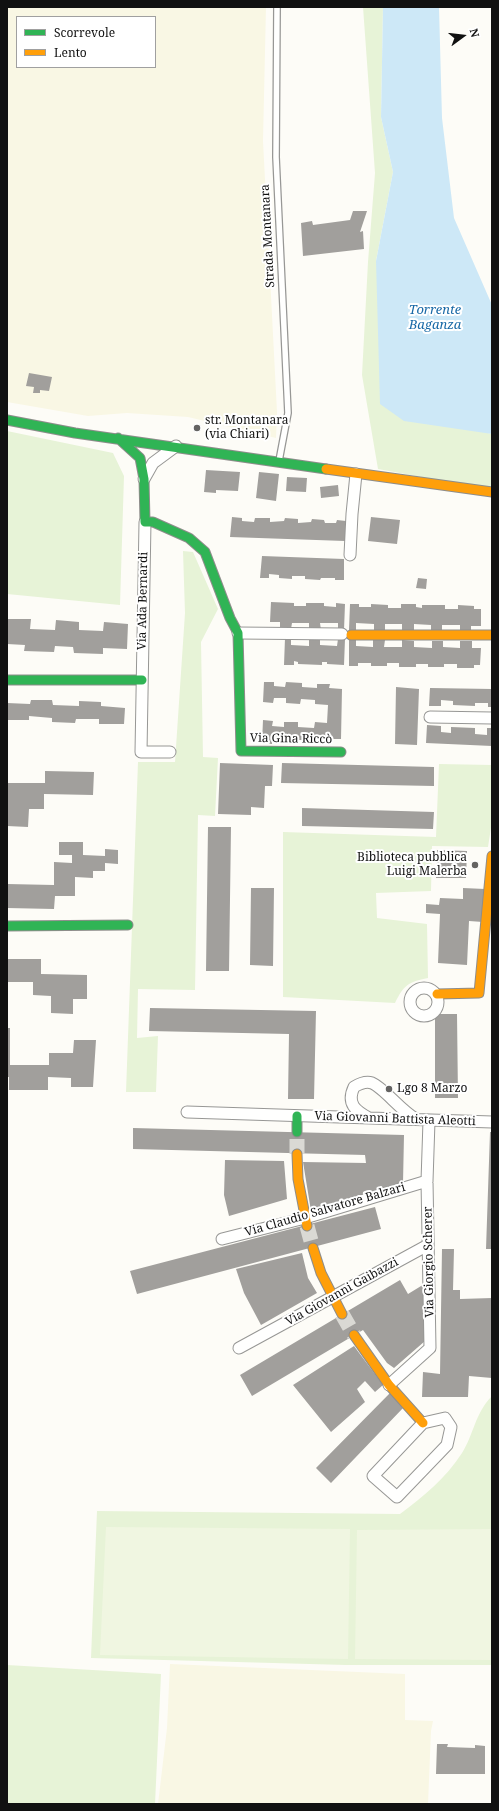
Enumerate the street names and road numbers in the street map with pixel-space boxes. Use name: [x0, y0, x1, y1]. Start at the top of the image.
street label: Strada Montanara: [258, 184, 278, 288]
street label: Via Ada Bernardi: [135, 552, 151, 650]
street label: Via Gina Riccò: [250, 731, 332, 747]
street label: Via Giovanni Battista Aleotti: [314, 1109, 476, 1129]
street label: Via Claudio Salvatore Balzari: [243, 1180, 407, 1240]
street label: Via Giorgio Scherer: [421, 1206, 437, 1318]
street label: Via Giovanni Gaibazzi: [283, 1255, 401, 1329]

